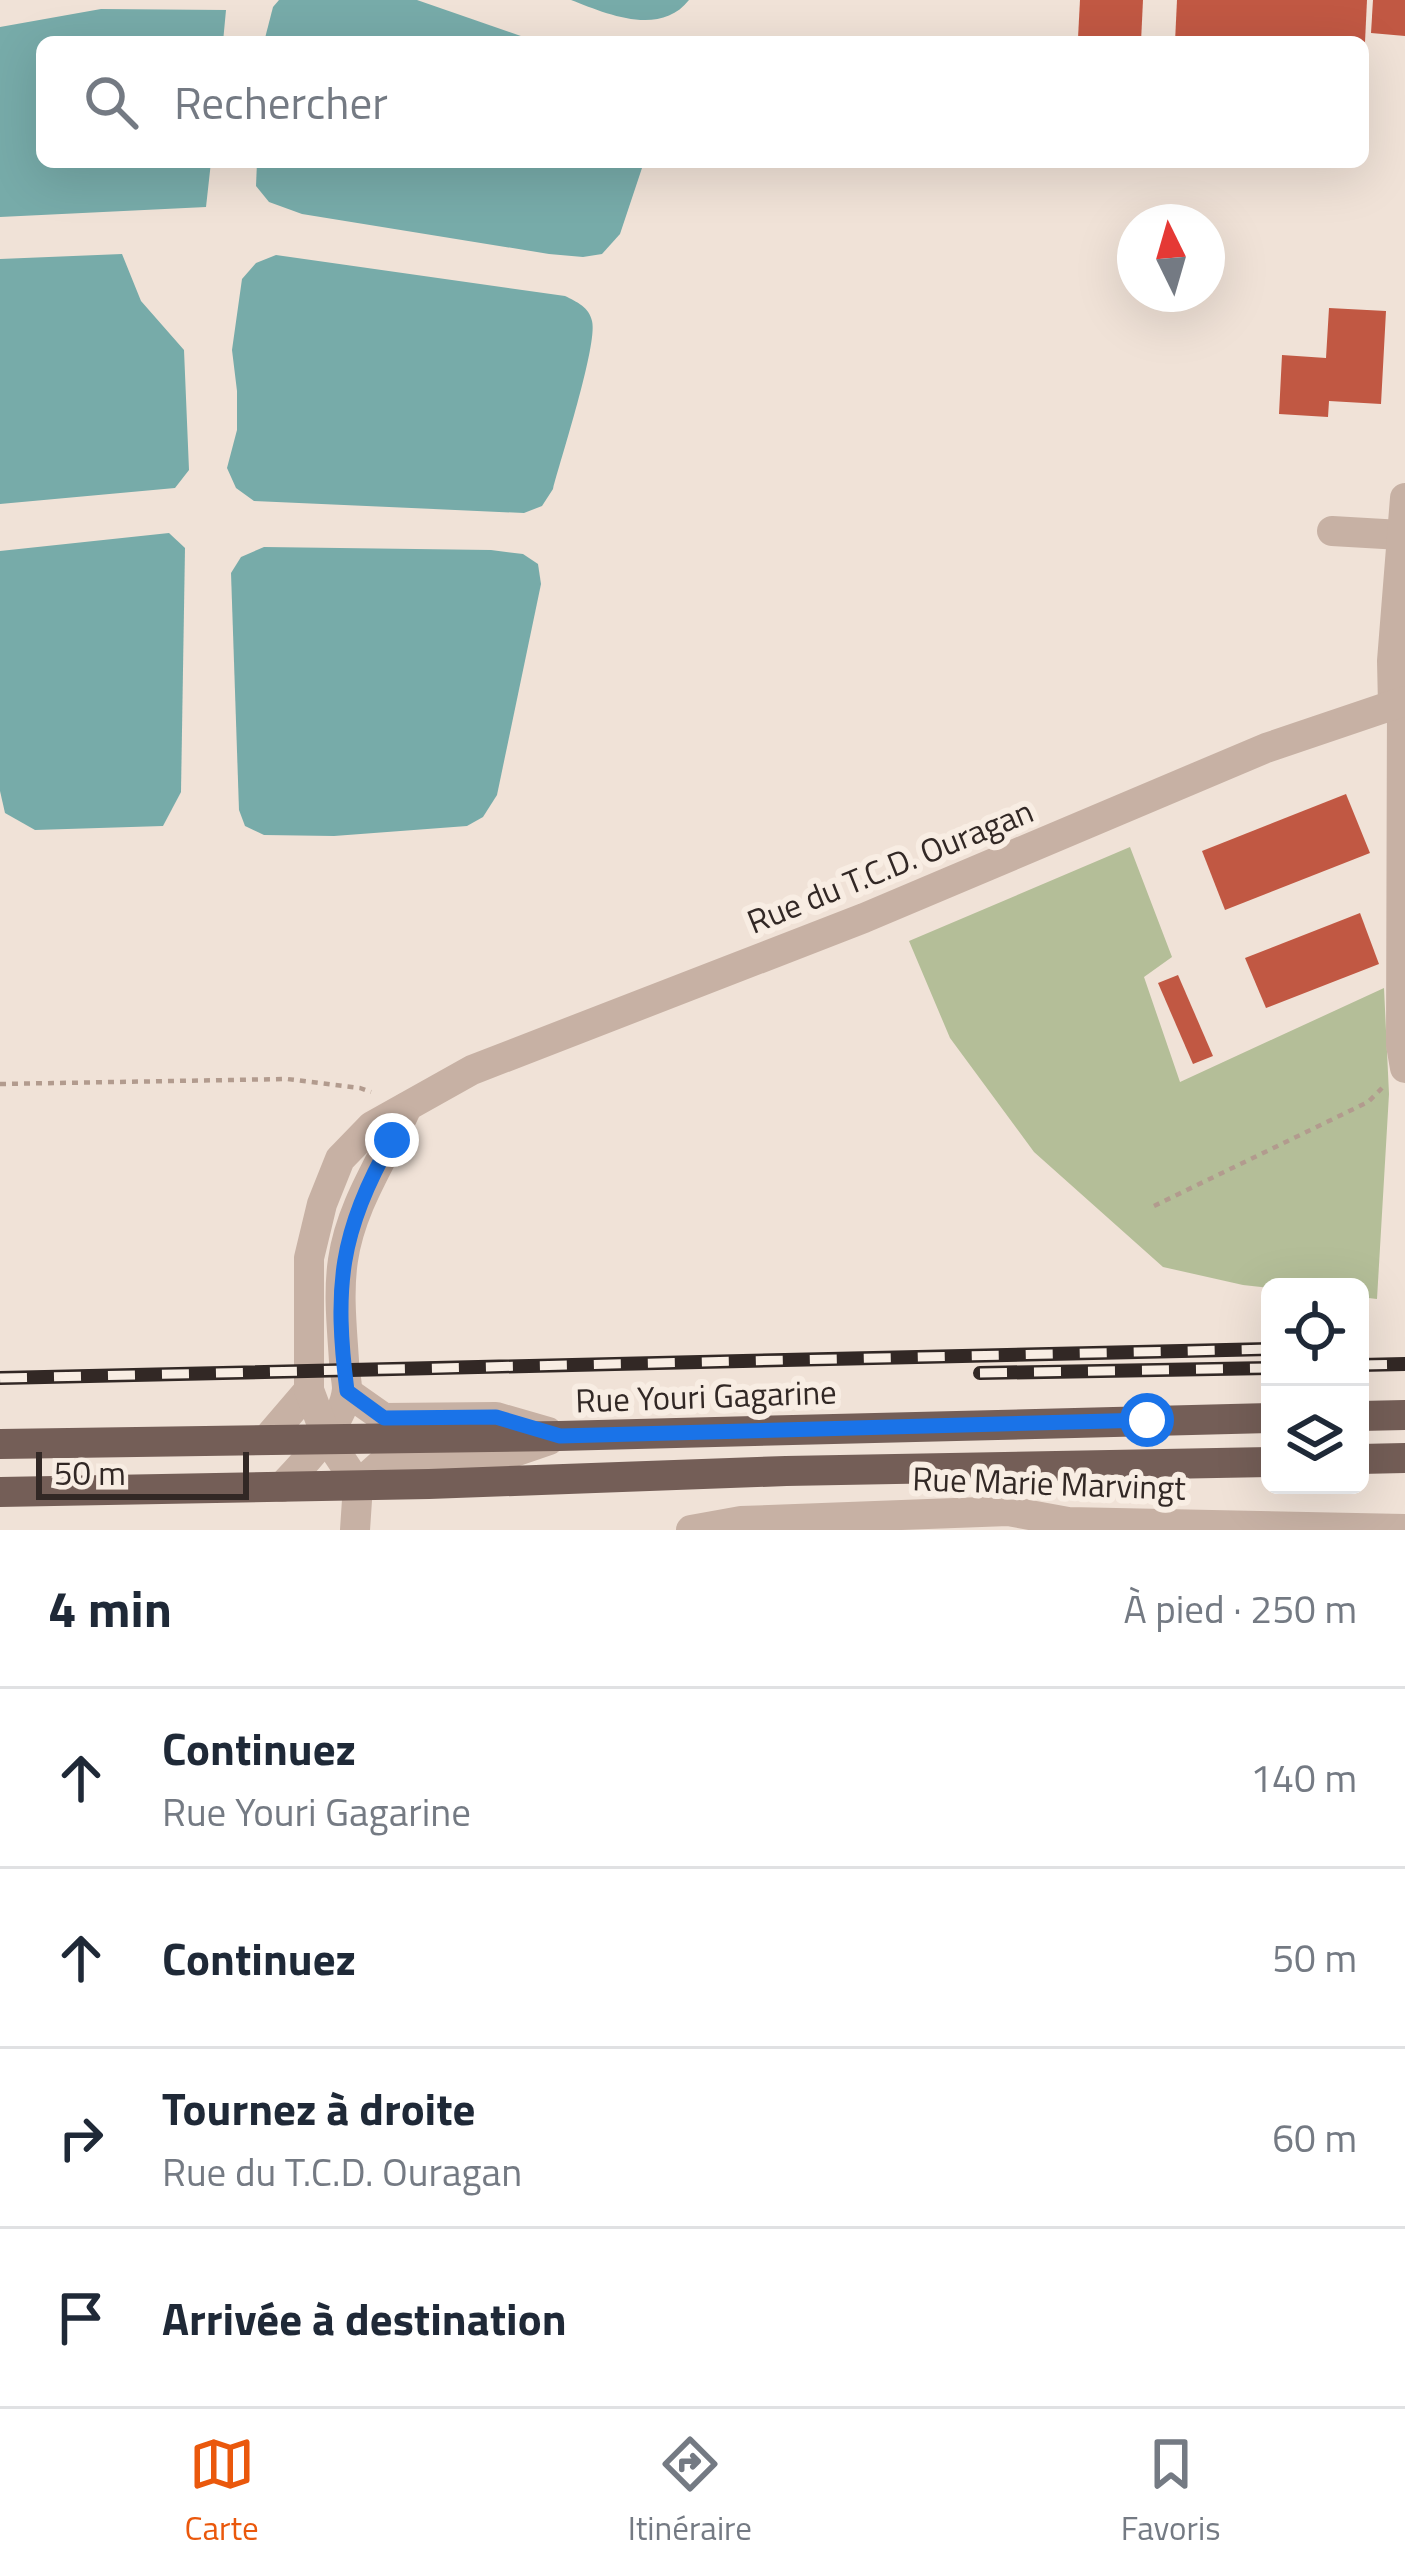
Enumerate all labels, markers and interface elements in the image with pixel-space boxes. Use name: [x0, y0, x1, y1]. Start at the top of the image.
search box: [36, 36, 1369, 168]
text: Rechercher: [174, 68, 388, 136]
icon: search: [78, 69, 144, 135]
north arrow: [1117, 204, 1225, 312]
street label: Rue du T.C.D. Ouragan: [739, 786, 1041, 946]
route end: [365, 1113, 419, 1167]
map controls: [1261, 1278, 1369, 1494]
button: locate: [1261, 1278, 1369, 1386]
street label: Rue Youri Gagarine: [575, 1366, 837, 1426]
button: layers: [1261, 1386, 1369, 1494]
route start: [1120, 1393, 1174, 1447]
scale bar: [36, 1446, 249, 1499]
text: 50 m: [54, 1448, 126, 1498]
street label: Rue Marie Marvingt: [911, 1453, 1187, 1513]
text: 4 min: [48, 1569, 172, 1647]
text: À pied · 250 m: [1123, 1579, 1357, 1638]
text: Continuez: [162, 1714, 356, 1782]
icon: ahead: [48, 1745, 114, 1811]
text: 140 m: [1250, 1748, 1357, 1807]
text: Rue Youri Gagarine: [162, 1782, 471, 1841]
text: Continuez: [162, 1924, 356, 1992]
icon: ahead: [48, 1925, 114, 1991]
text: 50 m: [1272, 1928, 1357, 1987]
text: Tournez à droite: [162, 2074, 476, 2142]
icon: right: [48, 2105, 114, 2171]
text: 60 m: [1272, 2108, 1357, 2167]
text: Rue du T.C.D. Ouragan: [162, 2142, 522, 2201]
text: Arrivée à destination: [162, 2284, 567, 2352]
icon: arrive: [48, 2285, 114, 2351]
tab: Carte: [184, 2431, 259, 2553]
tab: Itinéraire: [628, 2431, 752, 2553]
tab: Favoris: [1121, 2431, 1221, 2553]

